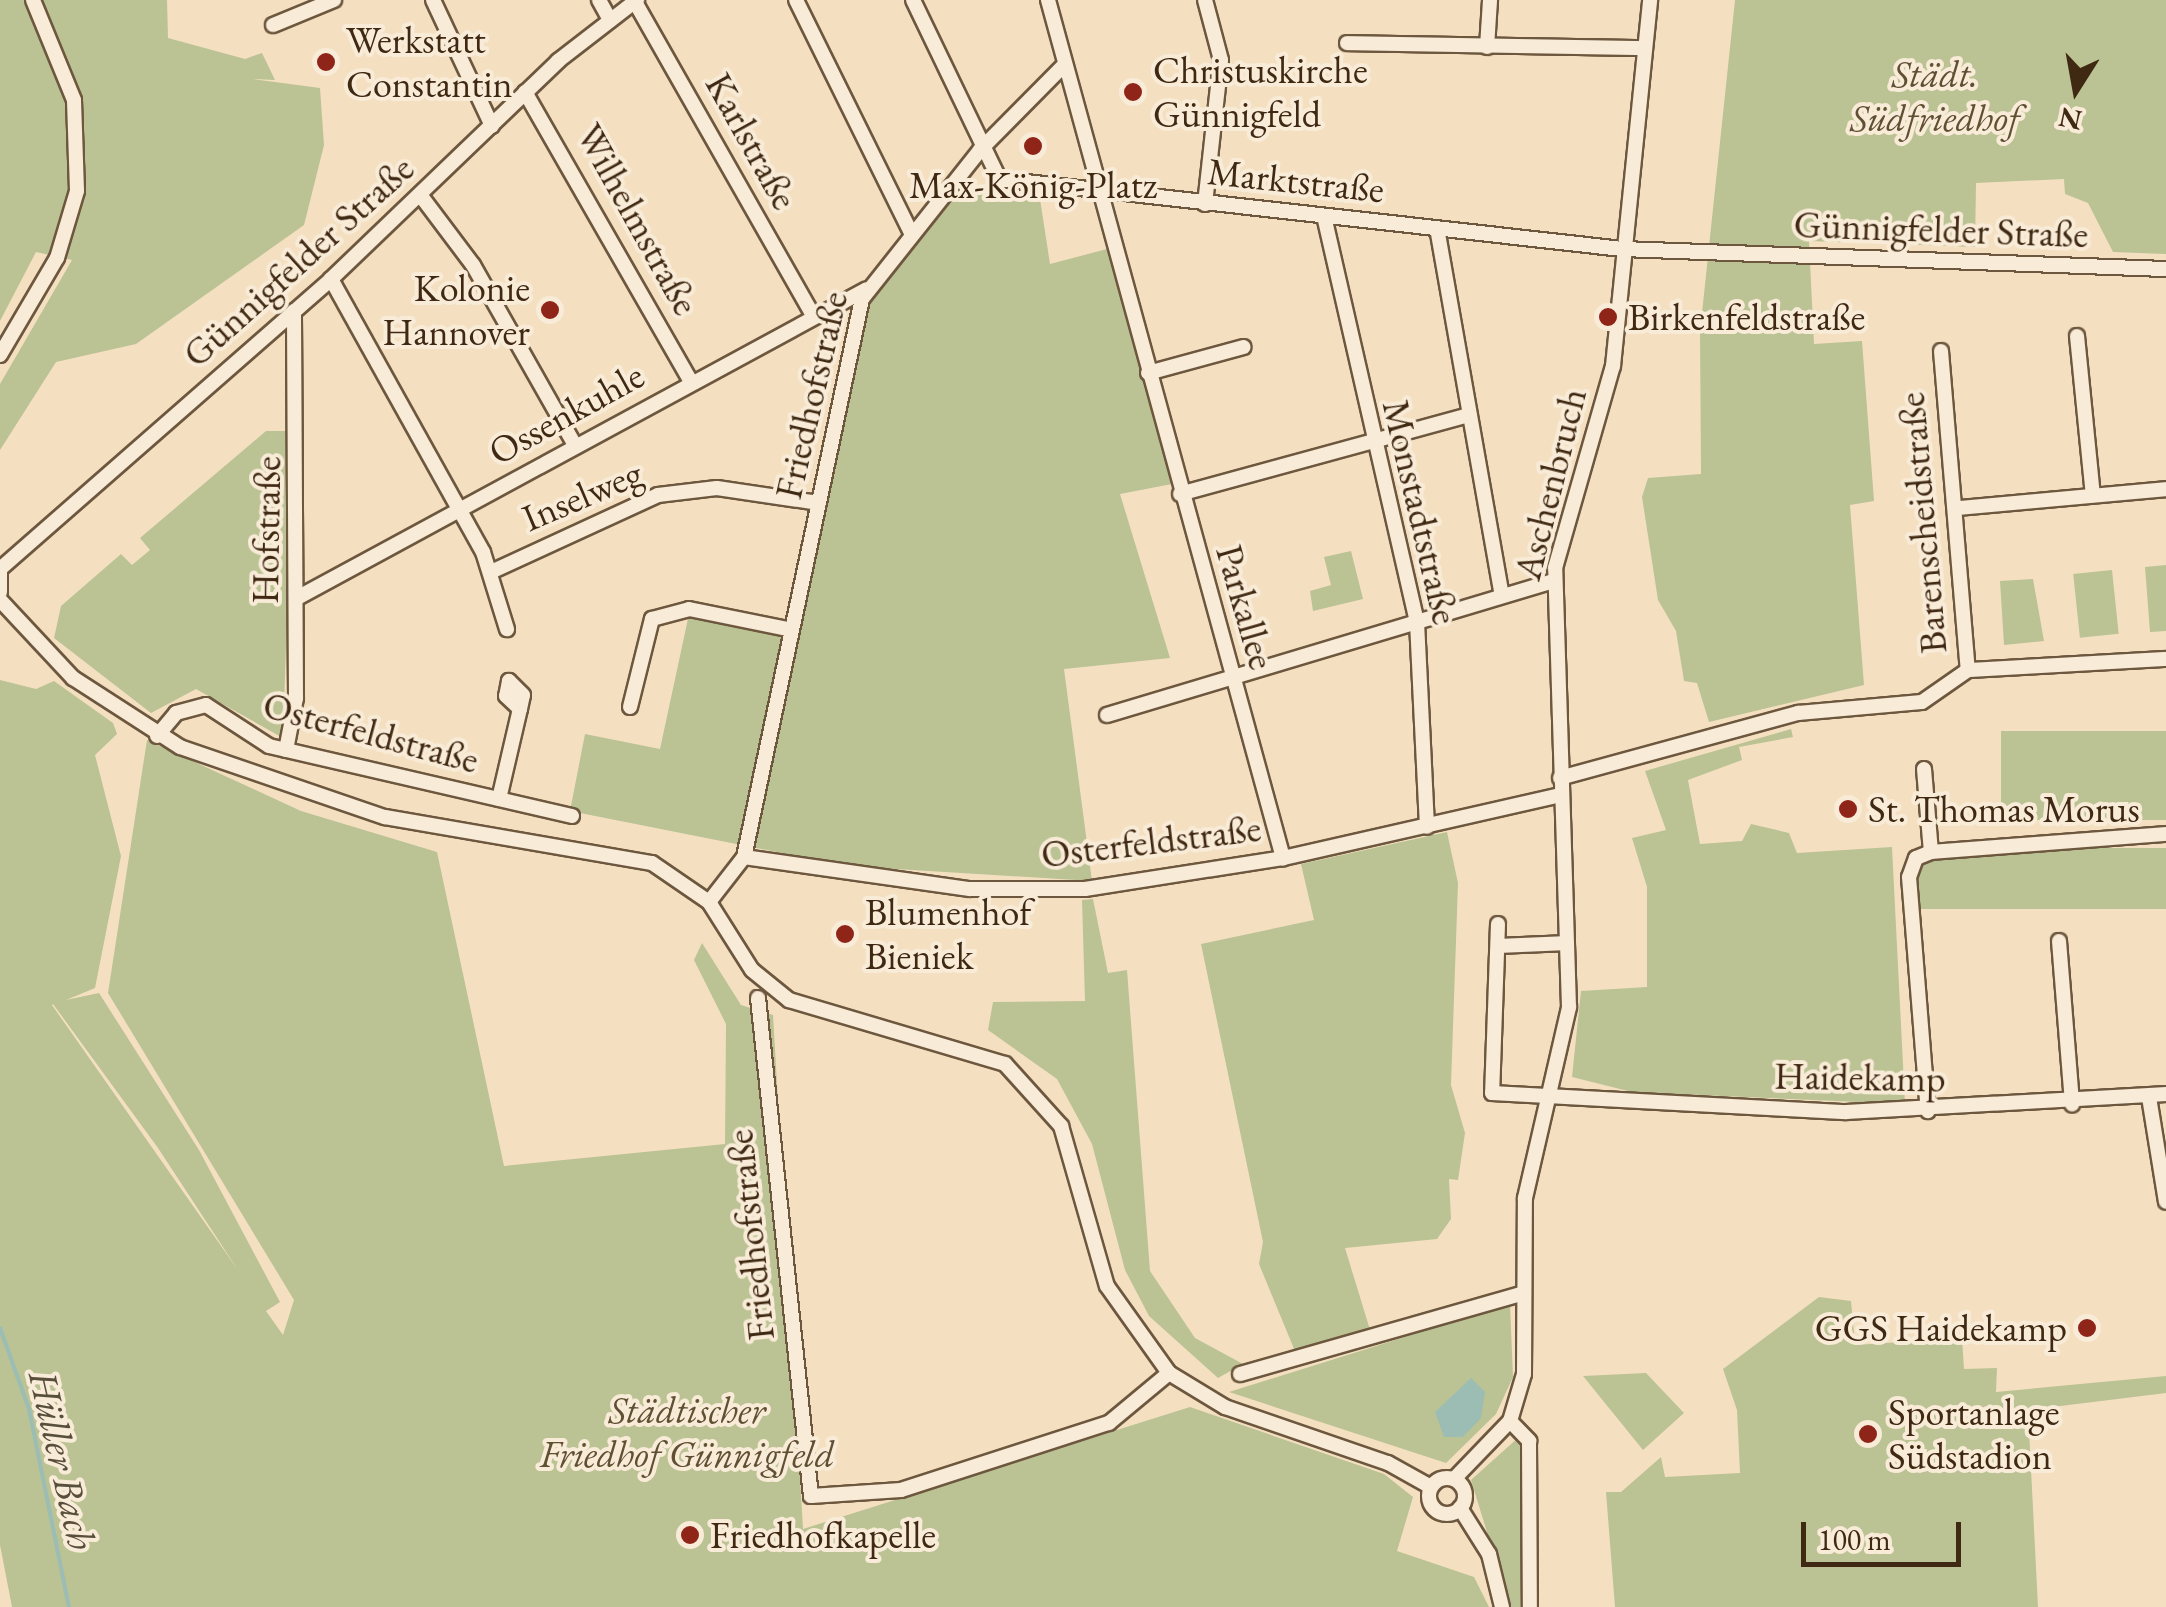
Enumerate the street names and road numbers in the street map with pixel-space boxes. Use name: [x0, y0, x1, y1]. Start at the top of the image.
street label: Karlstraße: [696, 65, 808, 217]
street label: Wilhelmstraße: [567, 115, 709, 323]
street label: Günnigfelder Straße: [173, 146, 423, 376]
street label: Marktstraße: [1206, 148, 1386, 212]
street label: Günnigfelder Straße: [1793, 201, 2089, 257]
street label: Friedhofstraße: [765, 287, 857, 503]
street label: Ossenkuhle: [481, 352, 651, 474]
street label: Aschenbruch: [1504, 383, 1596, 585]
street label: Barenscheidstraße: [1888, 391, 1956, 655]
street label: Monstadtstraße: [1373, 395, 1469, 629]
street label: Inselweg: [515, 449, 649, 541]
street label: Hofstraße: [242, 456, 290, 604]
street label: Parkallee: [1207, 539, 1285, 675]
street label: Osterfeldstraße: [258, 681, 484, 783]
street label: Osterfeldstraße: [1039, 805, 1263, 877]
street label: Haidekamp: [1774, 1053, 1946, 1101]
street label: Friedhofstraße: [716, 1127, 784, 1343]

